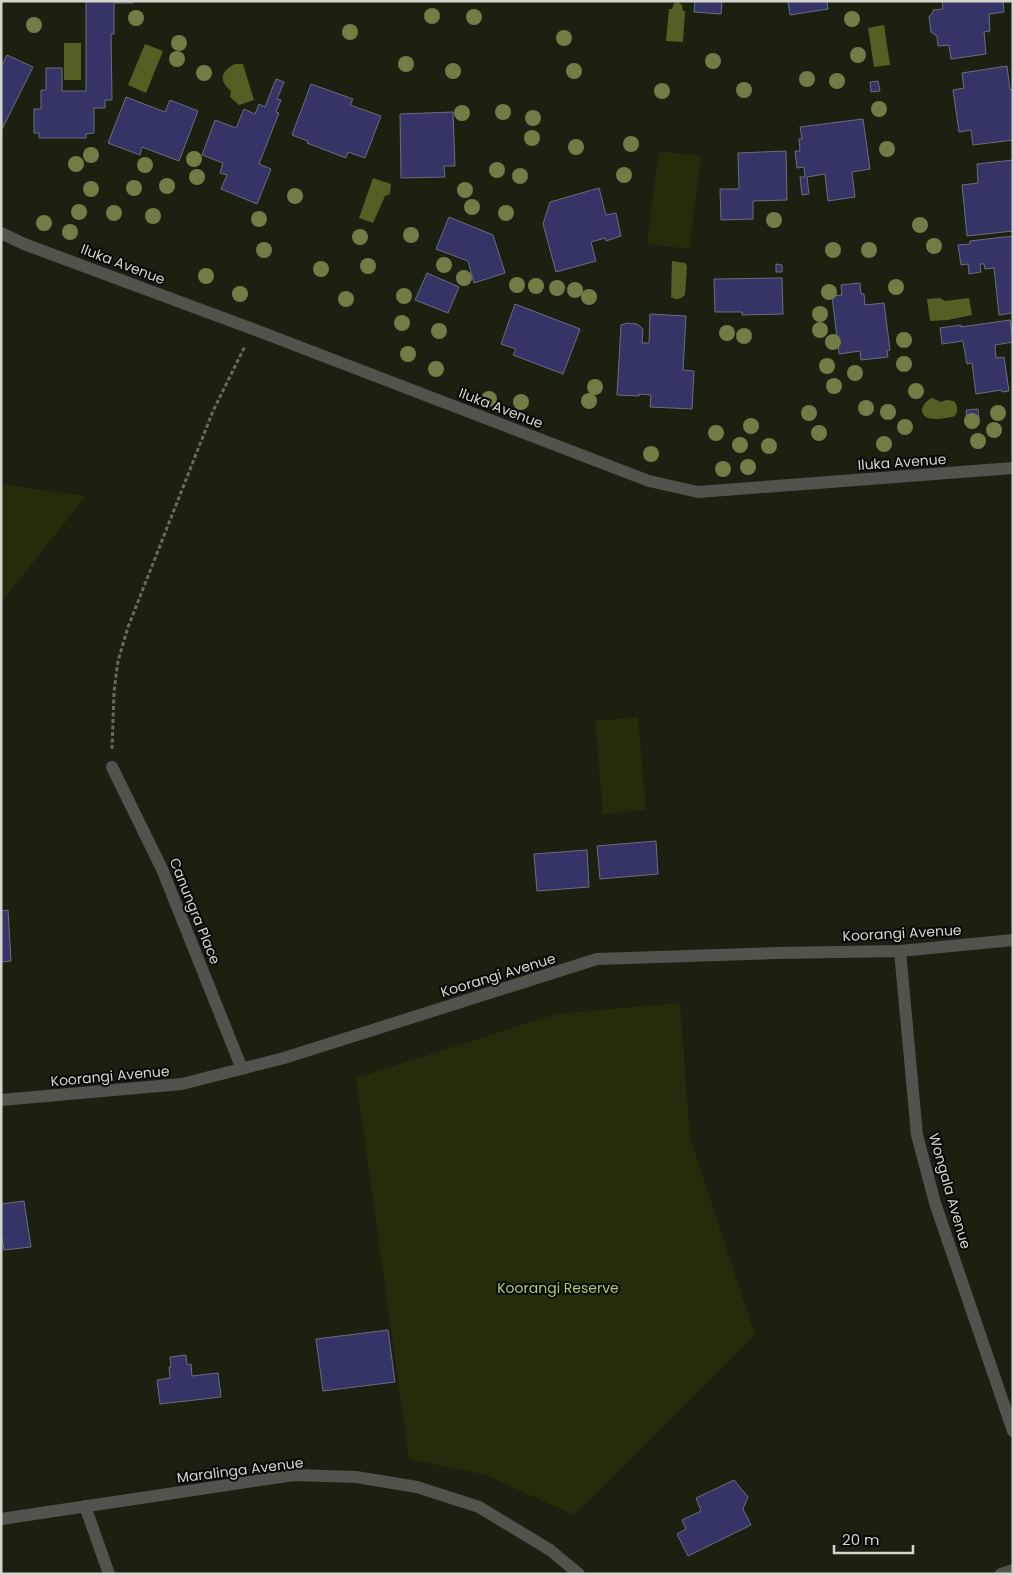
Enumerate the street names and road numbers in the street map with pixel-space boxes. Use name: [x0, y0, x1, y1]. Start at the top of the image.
street label: Iluka Avenue: [78, 239, 168, 289]
street label: Iluka Avenue: [456, 383, 546, 433]
street label: Iluka Avenue: [857, 449, 947, 475]
street label: Canungra Place: [165, 855, 226, 968]
street label: Koorangi Avenue: [842, 920, 962, 946]
street label: Koorangi Avenue: [438, 948, 558, 1002]
street label: Koorangi Avenue: [50, 1061, 171, 1091]
street label: Wongala Avenue: [924, 1131, 976, 1252]
street label: Maralinga Avenue: [176, 1452, 305, 1488]

